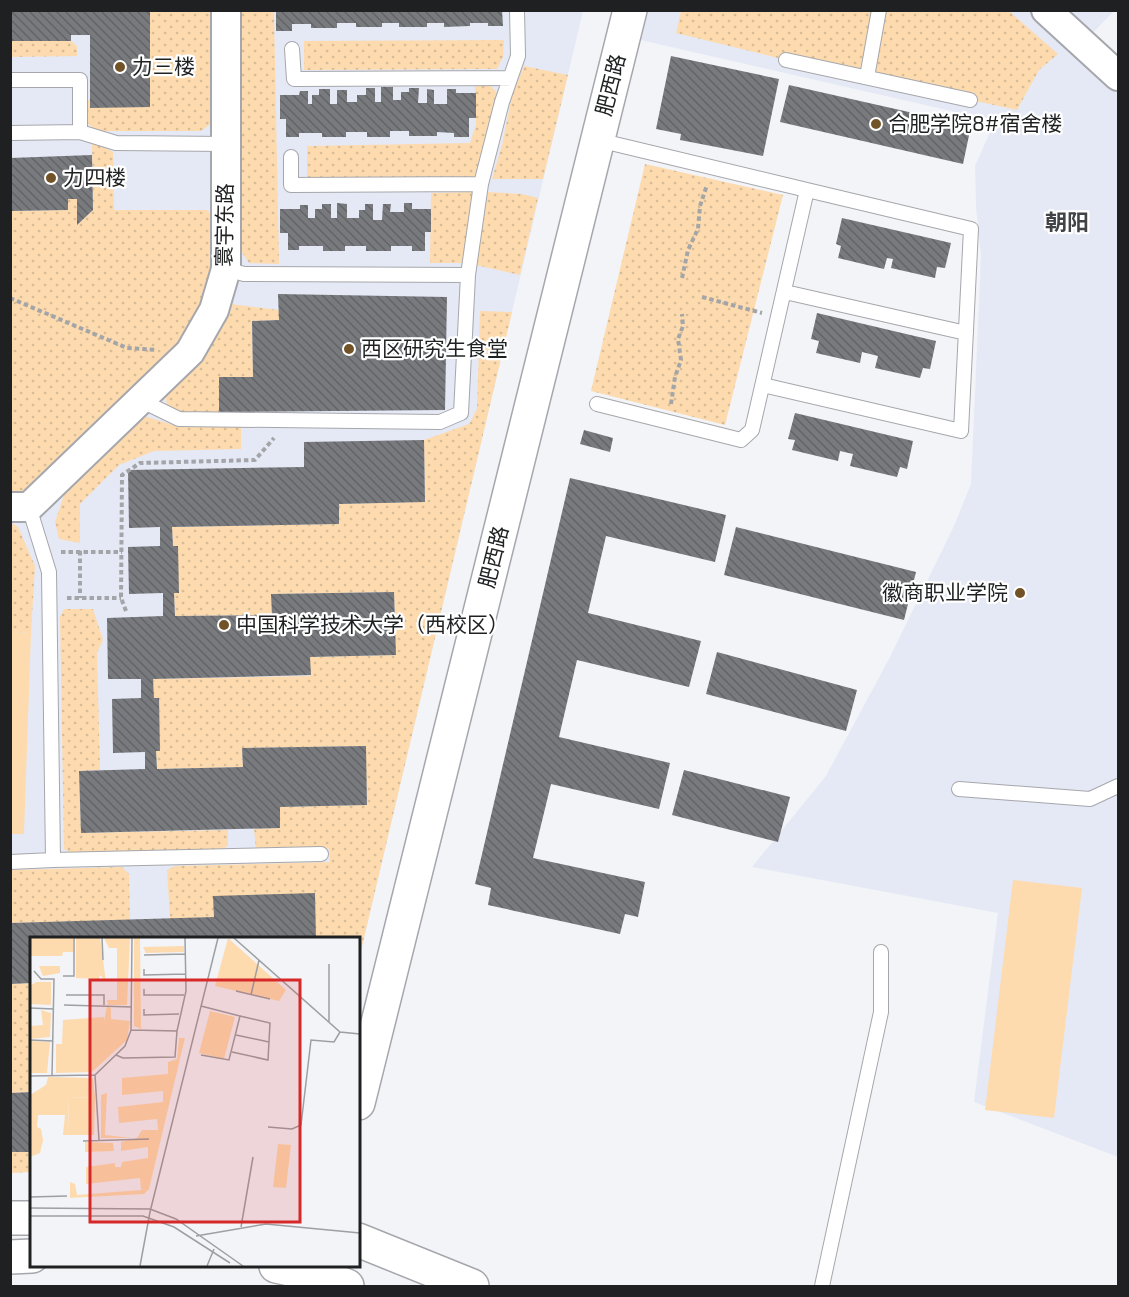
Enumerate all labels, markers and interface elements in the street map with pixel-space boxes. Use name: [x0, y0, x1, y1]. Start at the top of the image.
street label: 肥西路: [590, 51, 629, 118]
place label: 力三楼: [132, 53, 195, 78]
marker: 力三楼: [113, 60, 127, 74]
place label: 合肥学院8#宿舍楼: [888, 110, 1062, 135]
marker: 合肥学院8#宿舍楼: [869, 117, 883, 131]
place label: 力四楼: [63, 164, 126, 189]
marker: 力四楼: [44, 171, 58, 185]
street label: 寰宇东路: [210, 183, 237, 267]
district label: 朝阳: [1045, 208, 1089, 234]
place label: 西区研究生食堂: [361, 335, 508, 360]
marker: 西区研究生食堂: [342, 342, 356, 356]
street label: 肥西路: [473, 523, 512, 590]
place label: 徽商职业学院: [882, 579, 1008, 604]
marker: 徽商职业学院: [1013, 586, 1027, 600]
place label: 中国科学技术大学（西校区）: [236, 611, 509, 636]
marker: 中国科学技术大学（西校区）: [217, 618, 231, 632]
inset map: [30, 937, 360, 1267]

